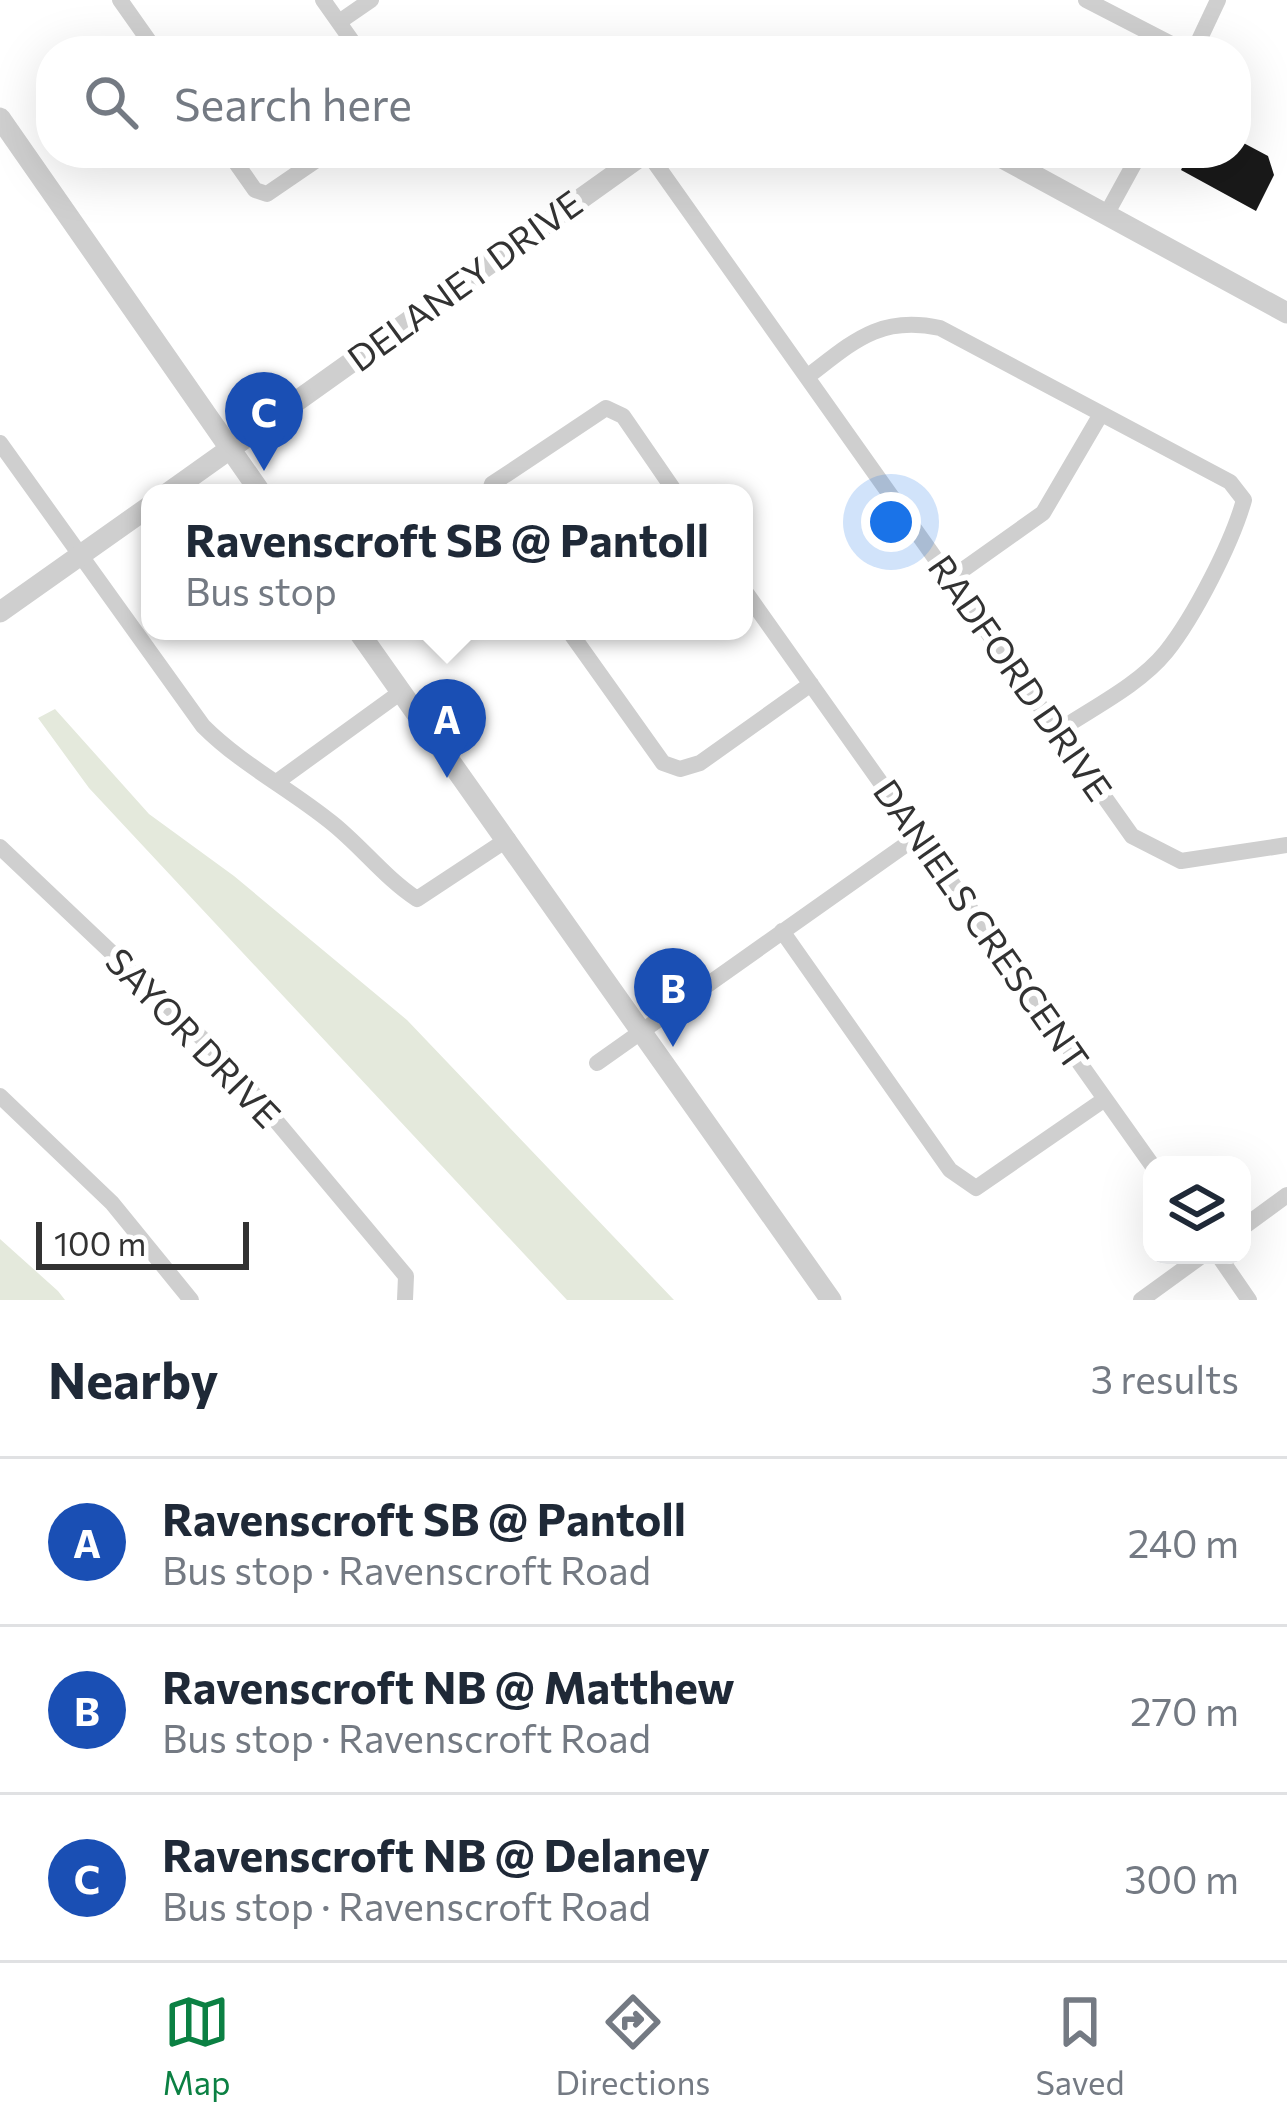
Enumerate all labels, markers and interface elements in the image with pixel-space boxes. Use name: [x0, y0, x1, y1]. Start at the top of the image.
search box: [36, 36, 1251, 168]
icon: search: [78, 69, 144, 135]
text: Search here: [174, 75, 412, 130]
street label: DELANEY DRIVE: [338, 180, 590, 379]
pin: C: [225, 372, 303, 471]
popup: [141, 484, 753, 640]
your location: [861, 492, 921, 552]
text: Ravenscroft SB @ Pantoll: [185, 511, 709, 566]
street label: RADFORD DRIVE: [920, 546, 1123, 808]
text: Bus stop: [185, 566, 337, 614]
pin: A: [408, 679, 486, 778]
street label: DANIELS CRESCENT: [866, 770, 1100, 1078]
street label: SAYOR DRIVE: [98, 938, 291, 1135]
pin: B: [634, 948, 712, 1047]
map controls: [1143, 1156, 1251, 1264]
button: layers: [1143, 1156, 1251, 1264]
scale bar: [36, 1216, 249, 1269]
text: 100 m: [54, 1222, 146, 1263]
text: Nearby: [48, 1347, 218, 1410]
text: 3 results: [1091, 1354, 1239, 1402]
text: Ravenscroft SB @ Pantoll: [162, 1490, 686, 1545]
text: A: [73, 1518, 101, 1566]
text: 240 m: [1128, 1518, 1239, 1566]
text: Bus stop · Ravenscroft Road: [162, 1545, 651, 1593]
text: Ravenscroft NB @ Matthew: [162, 1658, 735, 1713]
text: B: [74, 1686, 100, 1734]
text: 270 m: [1130, 1686, 1239, 1734]
text: Bus stop · Ravenscroft Road: [162, 1713, 651, 1761]
text: Ravenscroft NB @ Delaney: [162, 1826, 710, 1881]
text: C: [74, 1854, 100, 1902]
text: 300 m: [1124, 1854, 1239, 1902]
text: Bus stop · Ravenscroft Road: [162, 1881, 651, 1929]
tab: Map: [163, 1989, 231, 2102]
tab: Directions: [556, 1989, 710, 2102]
tab: Saved: [1035, 1989, 1124, 2102]

